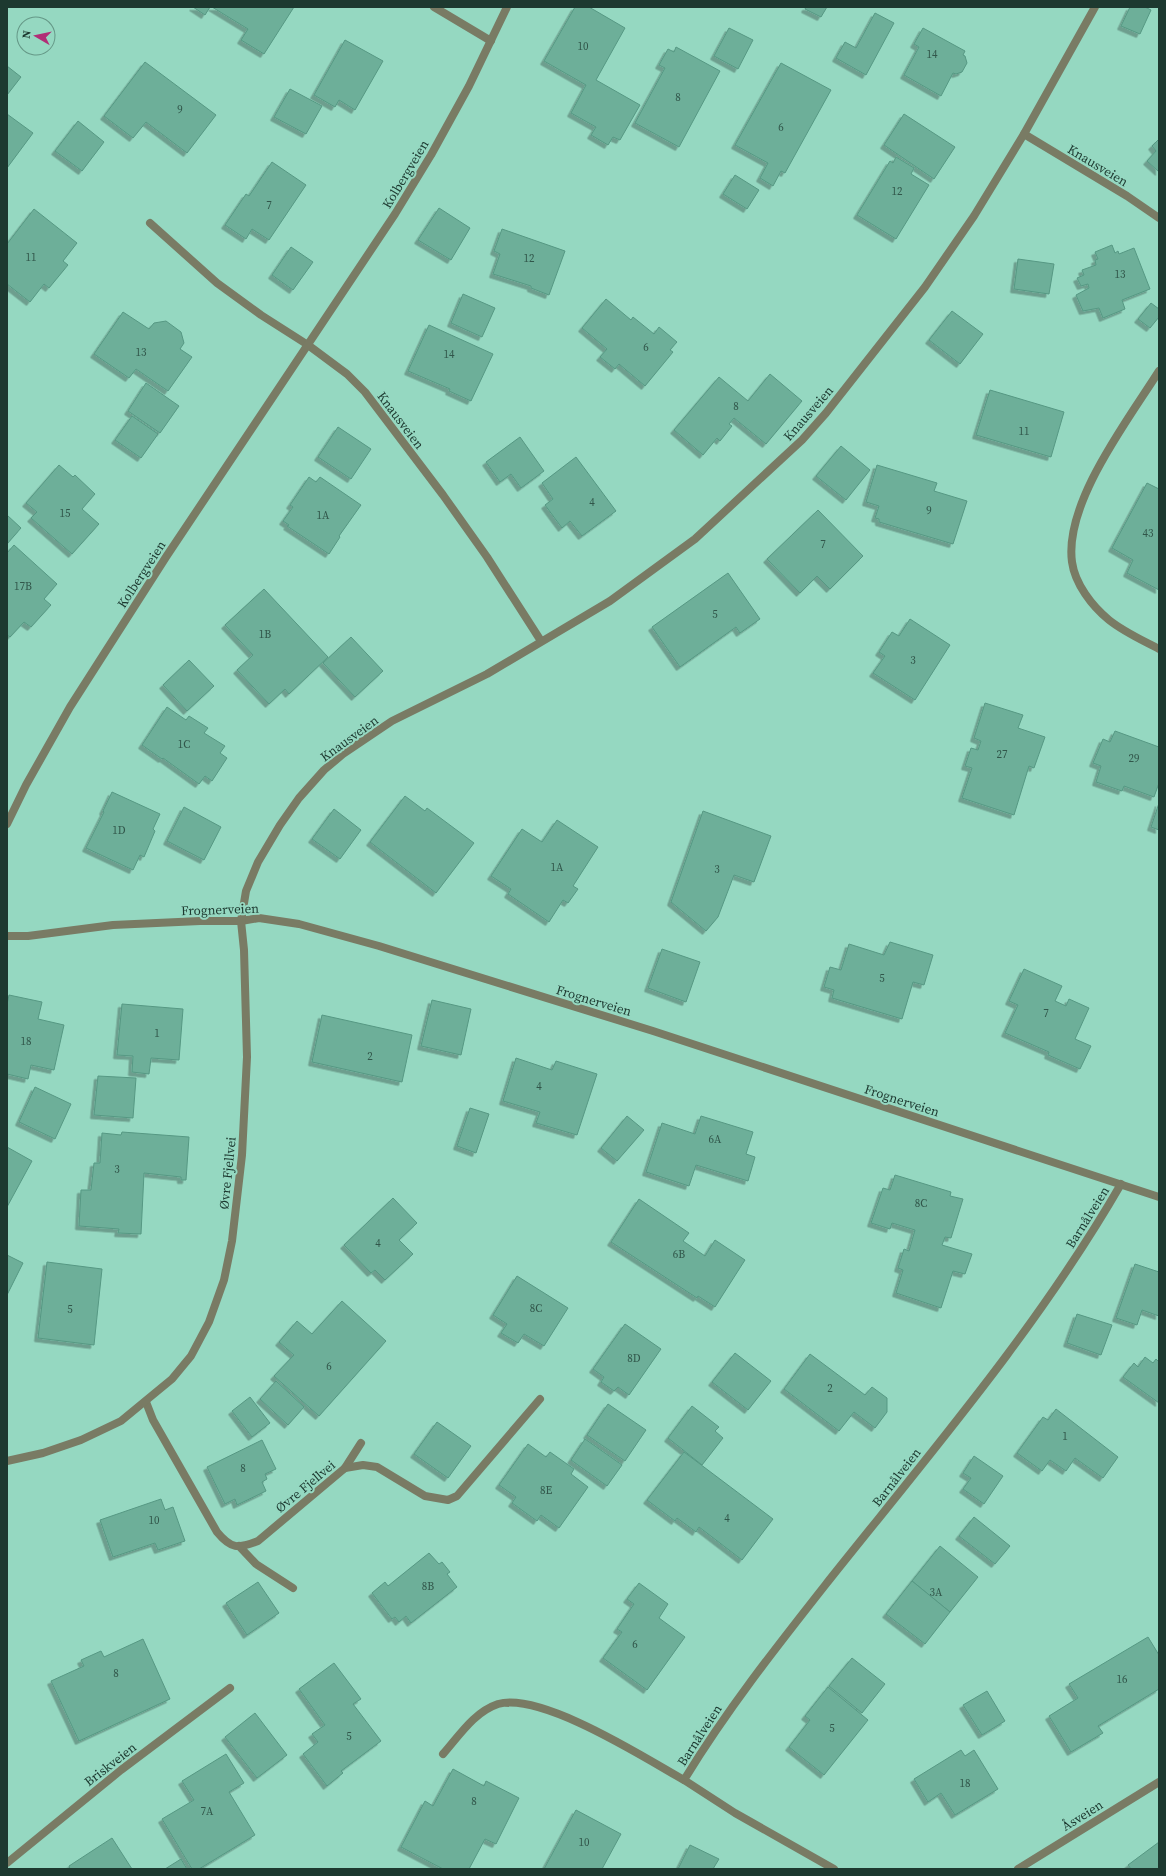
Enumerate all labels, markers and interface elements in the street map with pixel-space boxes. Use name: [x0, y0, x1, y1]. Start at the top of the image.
north arrow: [16, 16, 56, 56]
text: N: [19, 29, 35, 40]
house number: 10: [578, 39, 589, 54]
house number: 14: [927, 47, 938, 62]
house number: 8: [675, 90, 681, 105]
house number: 9: [177, 102, 183, 117]
house number: 6: [778, 120, 784, 135]
street label: Kolbergveien: [378, 137, 433, 212]
street label: Knausveien: [1064, 141, 1131, 190]
house number: 12: [892, 184, 903, 199]
house number: 7: [266, 198, 272, 213]
house number: 11: [26, 250, 37, 265]
house number: 12: [524, 251, 535, 266]
house number: 13: [1115, 267, 1126, 282]
house number: 6: [643, 340, 649, 355]
house number: 13: [136, 345, 147, 360]
house number: 14: [444, 347, 455, 362]
street label: Knausveien: [780, 382, 837, 444]
street label: Knausveien: [373, 388, 428, 453]
house number: 8: [733, 399, 739, 414]
house number: 11: [1019, 424, 1030, 439]
house number: 4: [589, 495, 595, 510]
house number: 9: [926, 503, 932, 518]
house number: 15: [60, 506, 71, 521]
house number: 1A: [317, 508, 330, 523]
house number: 43: [1143, 526, 1154, 541]
street label: Kolbergveien: [113, 537, 170, 611]
house number: 7: [820, 537, 826, 552]
house number: 17B: [14, 579, 32, 594]
house number: 5: [712, 607, 718, 622]
house number: 1B: [259, 627, 271, 642]
house number: 3: [910, 653, 916, 668]
street label: Knausveien: [317, 712, 382, 765]
house number: 1C: [178, 737, 190, 752]
house number: 27: [997, 747, 1008, 762]
house number: 29: [1129, 751, 1140, 766]
house number: 1D: [112, 823, 126, 838]
house number: 1A: [551, 860, 564, 875]
house number: 3: [714, 862, 720, 877]
street label: Frognerveien: [181, 900, 259, 919]
house number: 5: [879, 971, 885, 986]
street label: Frognerveien: [554, 981, 634, 1020]
house number: 7: [1043, 1006, 1049, 1021]
house number: 1: [154, 1026, 160, 1041]
house number: 18: [21, 1034, 32, 1049]
house number: 2: [367, 1049, 373, 1064]
house number: 4: [536, 1079, 542, 1094]
street label: Frognerveien: [862, 1080, 942, 1121]
house number: 6A: [709, 1132, 722, 1147]
street label: Øvre Fjellvei: [215, 1136, 240, 1210]
house number: 3: [114, 1162, 120, 1177]
street label: Barnålveien: [1062, 1183, 1113, 1251]
house number: 8C: [915, 1196, 927, 1211]
house number: 4: [375, 1236, 381, 1251]
house number: 6B: [673, 1247, 685, 1262]
house number: 8C: [530, 1301, 542, 1316]
house number: 5: [67, 1302, 73, 1317]
house number: 8D: [627, 1351, 641, 1366]
house number: 6: [326, 1359, 332, 1374]
house number: 2: [827, 1381, 833, 1396]
house number: 1: [1062, 1429, 1068, 1444]
street label: Barnålveien: [868, 1444, 925, 1510]
street label: Øvre Fjellvei: [272, 1456, 339, 1516]
house number: 8: [240, 1461, 246, 1476]
house number: 8E: [540, 1483, 552, 1498]
house number: 4: [724, 1511, 730, 1526]
house number: 10: [149, 1513, 160, 1528]
house number: 8B: [422, 1579, 434, 1594]
house number: 3A: [930, 1585, 943, 1600]
house number: 6: [632, 1637, 638, 1652]
house number: 8: [113, 1666, 119, 1681]
house number: 16: [1117, 1672, 1128, 1687]
street label: Barnålveien: [673, 1701, 726, 1769]
house number: 5: [829, 1721, 835, 1736]
house number: 5: [346, 1729, 352, 1744]
street label: Briskveien: [81, 1739, 140, 1790]
house number: 18: [960, 1776, 971, 1791]
house number: 8: [471, 1794, 477, 1809]
street label: Åsveien: [1058, 1796, 1106, 1835]
house number: 7A: [201, 1804, 214, 1819]
house number: 10: [579, 1835, 590, 1850]

